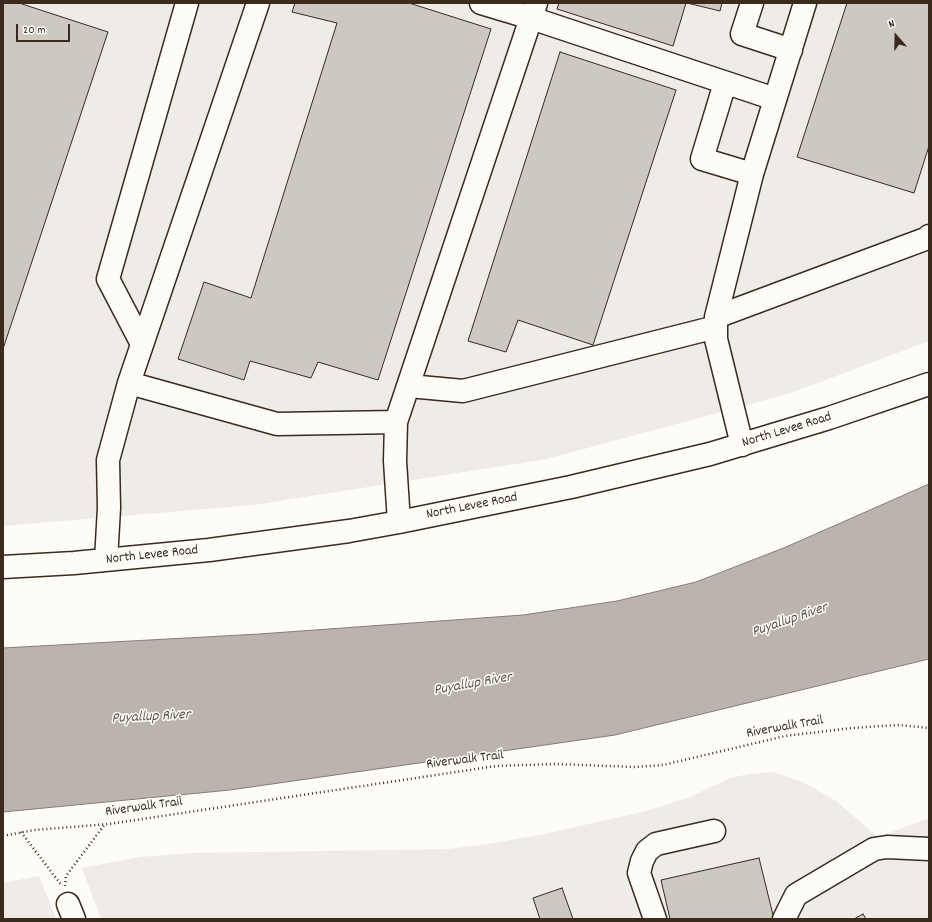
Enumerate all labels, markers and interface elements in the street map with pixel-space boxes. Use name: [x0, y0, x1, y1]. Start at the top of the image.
scale bar: [18, 16, 72, 42]
north arrow: [876, 16, 916, 56]
text: N: [887, 16, 897, 33]
text: 20 m: [23, 22, 46, 39]
street label: North Levee Road: [740, 409, 834, 453]
street label: North Levee Road: [425, 490, 519, 524]
street label: North Levee Road: [105, 543, 199, 569]
water label: Puyallup River: [750, 600, 830, 642]
water label: Puyallup River: [433, 669, 513, 701]
water label: Puyallup River: [111, 707, 191, 729]
street label: Riverwalk Trail: [745, 713, 825, 743]
street label: Riverwalk Trail: [425, 748, 505, 774]
street label: Riverwalk Trail: [104, 794, 184, 822]

